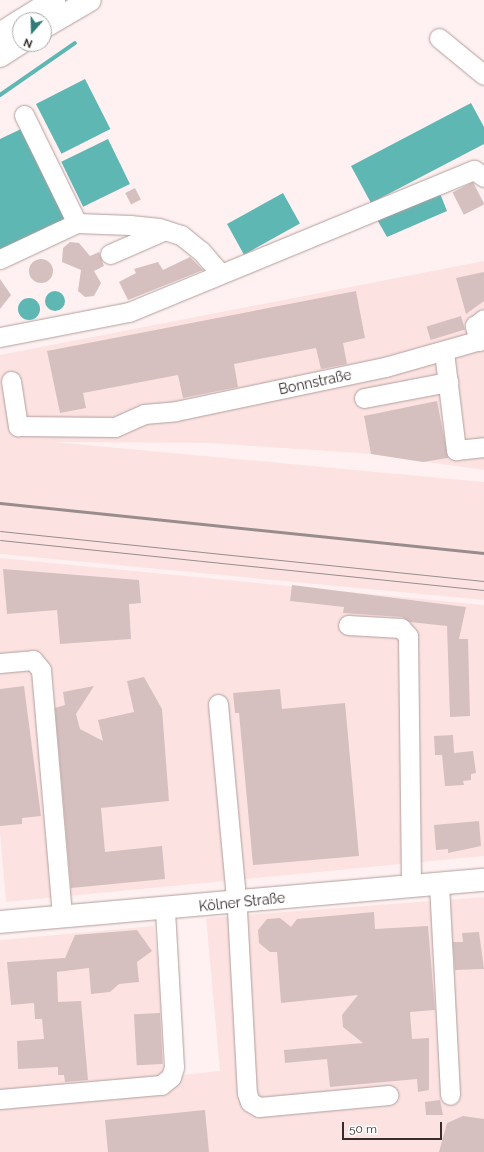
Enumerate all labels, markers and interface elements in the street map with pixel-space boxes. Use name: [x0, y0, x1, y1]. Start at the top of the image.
north arrow: [12, 12, 52, 52]
text: N: [22, 35, 34, 50]
street label: Bonnstraße: [277, 366, 353, 398]
street label: Kölner Straße: [198, 889, 286, 915]
scale bar: [344, 1114, 444, 1140]
text: 50 m: [349, 1122, 377, 1136]

